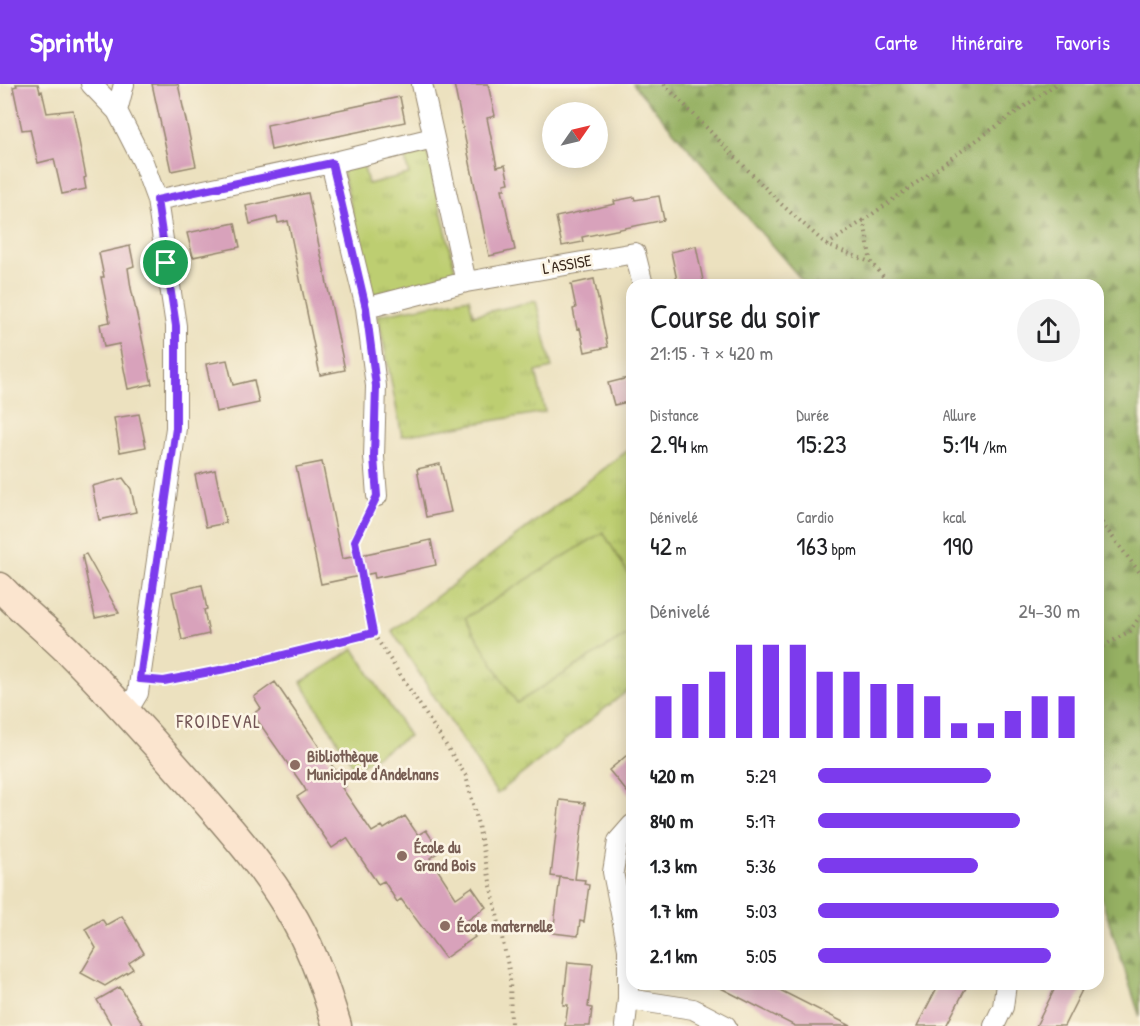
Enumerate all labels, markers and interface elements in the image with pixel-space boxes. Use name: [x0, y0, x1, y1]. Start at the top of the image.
text: Sprintly: [30, 23, 113, 61]
text: Carte: [875, 28, 918, 57]
text: Itinéraire: [951, 28, 1023, 57]
text: Favoris: [1056, 28, 1110, 57]
north arrow: [542, 102, 608, 168]
map controls: [542, 102, 608, 168]
pin: [140, 237, 191, 288]
icon: arrive: [149, 246, 182, 279]
street label: L'ASSISE: [541, 249, 593, 279]
text: Course du soir: [650, 294, 820, 338]
button: share: [1017, 299, 1080, 362]
text: 21:15 · 7 × 420 m: [650, 339, 773, 366]
text: Distance: [650, 404, 699, 426]
text: Durée: [796, 404, 829, 426]
text: Allure: [943, 404, 976, 426]
text: 2.94: [650, 426, 687, 461]
text: 15:23: [796, 426, 847, 461]
text: 5:14: [943, 426, 979, 461]
text: km: [687, 436, 708, 458]
text: /km: [979, 436, 1007, 458]
text: Dénivelé: [650, 506, 698, 528]
text: Cardio: [796, 506, 834, 528]
text: kcal: [943, 506, 966, 528]
text: 42: [650, 528, 672, 563]
text: 163: [796, 528, 828, 563]
text: 190: [943, 528, 973, 563]
text: m: [672, 538, 686, 560]
text: bpm: [828, 538, 856, 560]
text: Dénivelé: [650, 597, 710, 624]
text: 24–30 m: [1019, 597, 1080, 624]
district label: FROIDEVAL: [176, 709, 261, 734]
place label: Bibliothèque Municipale d'Andelnans: [307, 745, 439, 786]
marker: Bibliothèque Municipale d'Andelnans: [288, 758, 302, 772]
text: 420 m: [650, 762, 694, 789]
text: 5:29: [746, 762, 776, 789]
text: 840 m: [650, 807, 693, 834]
text: 5:17: [746, 807, 776, 834]
place label: École du Grand Bois: [414, 836, 476, 876]
marker: École du Grand Bois: [395, 849, 409, 863]
text: 1.3 km: [650, 852, 697, 879]
text: 5:36: [746, 852, 776, 879]
text: 1.7 km: [650, 897, 698, 924]
text: 5:03: [746, 897, 777, 924]
place label: École maternelle: [457, 915, 554, 937]
marker: École maternelle: [438, 919, 452, 933]
text: 2.1 km: [650, 942, 697, 969]
text: 5:05: [746, 942, 777, 969]

